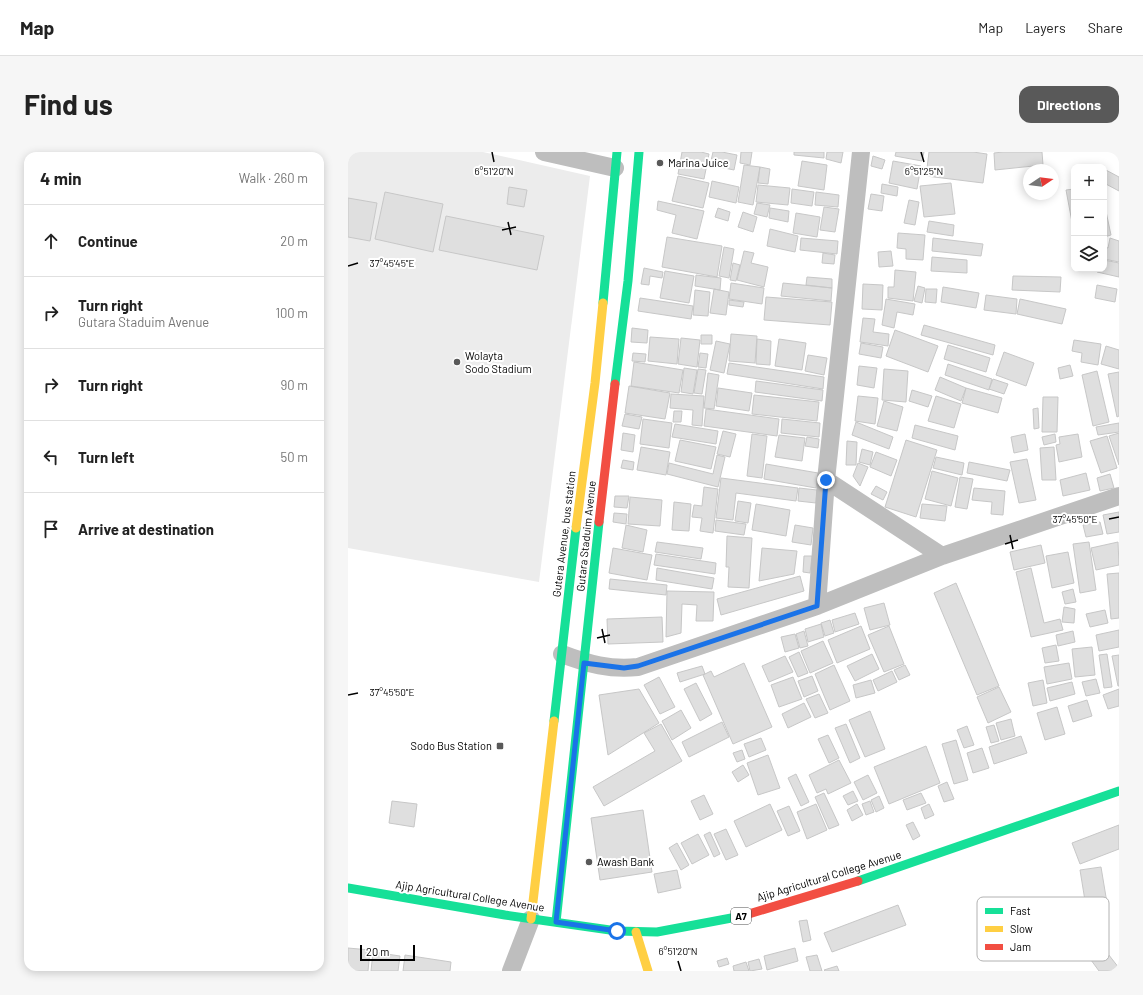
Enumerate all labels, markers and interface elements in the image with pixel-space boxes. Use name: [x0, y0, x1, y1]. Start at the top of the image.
text: Map: [20, 16, 54, 39]
text: Map: [978, 19, 1003, 36]
text: Layers: [1025, 19, 1066, 36]
text: Share: [1088, 19, 1123, 36]
button: Directions: [1019, 86, 1119, 123]
text: Find us: [24, 87, 113, 121]
place label: Marina Juice: [668, 156, 729, 169]
marker: Marina Juice: [655, 158, 665, 168]
north arrow: [1023, 164, 1059, 200]
map controls: [1071, 164, 1107, 272]
button: +: [1071, 164, 1107, 200]
text: 6°51'20"N: [474, 165, 514, 177]
text: 6°51'25"N: [905, 165, 943, 177]
text: 4 min: [40, 168, 82, 188]
text: Walk · 260 m: [239, 170, 308, 186]
button: −: [1071, 200, 1107, 236]
icon: ahead: [40, 230, 62, 252]
text: Continue: [78, 232, 138, 250]
text: 20 m: [280, 233, 308, 249]
button: layers: [1071, 236, 1107, 272]
text: 37°45'45"E: [370, 257, 414, 269]
text: Turn right: [78, 296, 143, 314]
icon: right: [40, 302, 62, 324]
text: 100 m: [275, 305, 308, 321]
text: Gutara Staduim Avenue: [78, 314, 209, 330]
place label: Wolayta Sodo Stadium: [465, 349, 531, 375]
marker: Wolayta Sodo Stadium: [452, 357, 462, 367]
icon: right: [40, 374, 62, 396]
text: Turn right: [78, 376, 143, 394]
text: 90 m: [281, 377, 308, 393]
icon: left: [40, 446, 62, 468]
text: Turn left: [78, 448, 134, 466]
text: 50 m: [281, 449, 308, 465]
street label: Gutera Avenue, bus station: [549, 470, 578, 598]
route end: [817, 471, 835, 489]
street label: Gutara Staduim Avenue: [573, 480, 598, 592]
text: 37°45'50"E: [1052, 513, 1098, 525]
icon: arrive: [40, 518, 62, 540]
text: Arrive at destination: [78, 520, 214, 538]
text: 37°45'50"E: [369, 686, 415, 698]
place label: Sodo Bus Station: [411, 739, 492, 752]
marker: Sodo Bus Station: [495, 741, 505, 751]
street label: Ajip Agricultural College Avenue: [755, 847, 903, 904]
place label: Awash Bank: [597, 855, 655, 868]
marker: Awash Bank: [584, 857, 594, 867]
street label: Ajip Agricultural College Avenue: [395, 877, 546, 914]
legend: [977, 897, 1109, 961]
text: Fast: [1010, 904, 1031, 917]
road number: A7: [731, 908, 751, 924]
route start: [608, 922, 626, 940]
text: Slow: [1010, 922, 1033, 935]
text: Jam: [1010, 940, 1031, 953]
scale bar: [360, 943, 415, 962]
text: 20 m: [366, 945, 389, 958]
text: 6°51'20"N: [658, 945, 698, 957]

